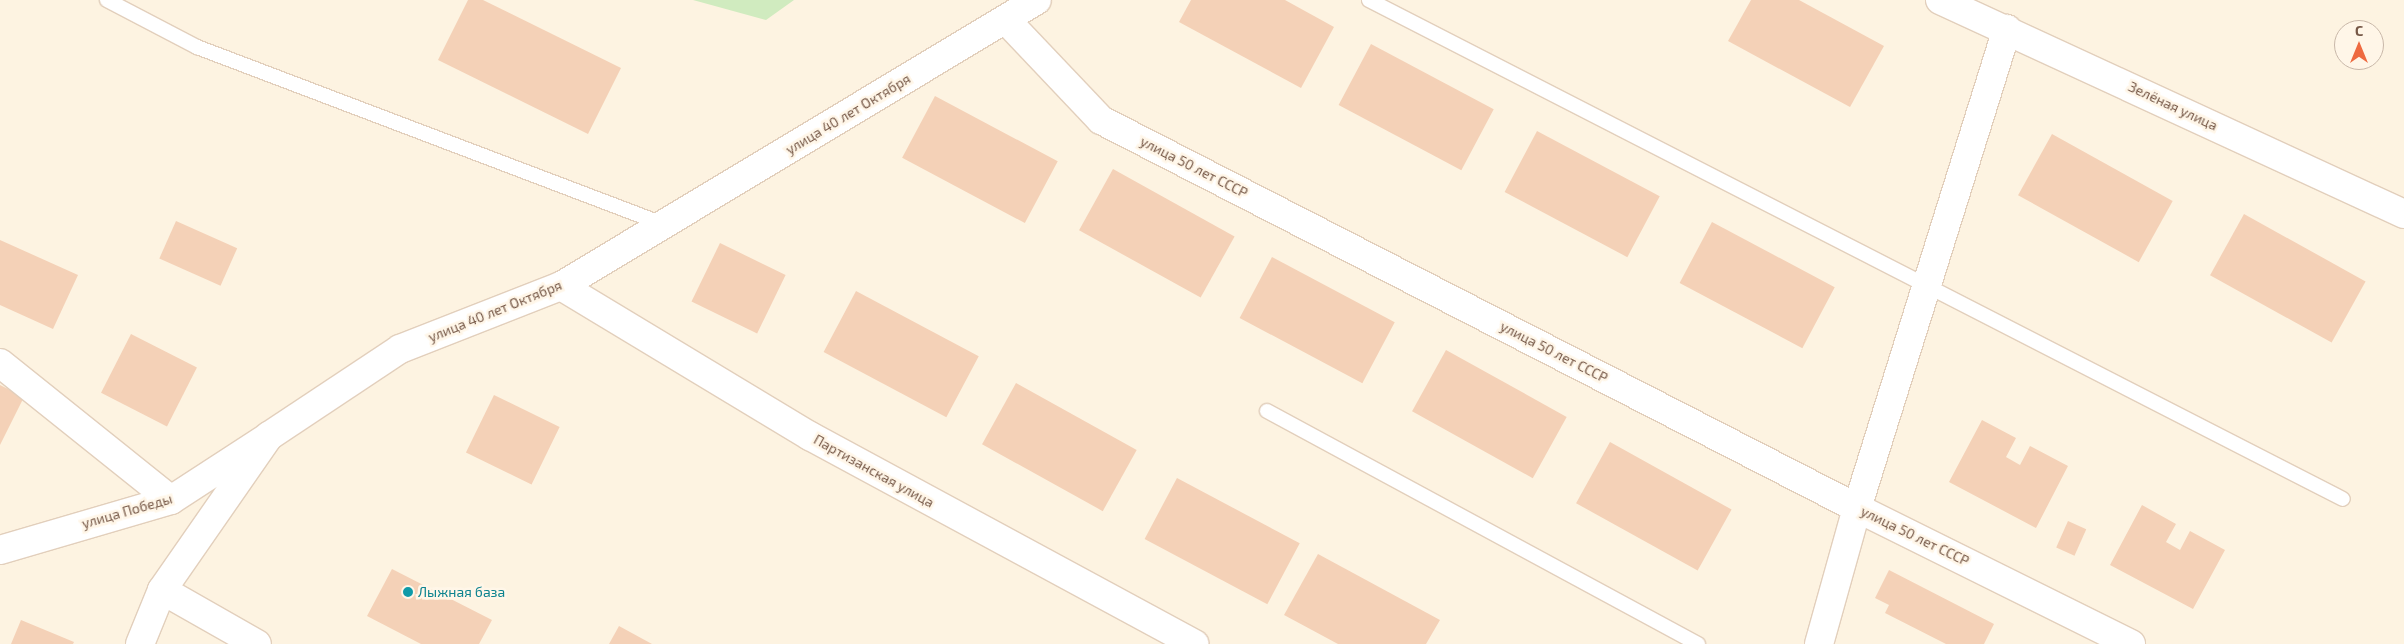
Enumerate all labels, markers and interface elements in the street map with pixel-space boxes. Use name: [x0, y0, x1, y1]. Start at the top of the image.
north arrow: [2334, 20, 2384, 70]
text: С: [2355, 22, 2363, 39]
street label: улица 40 лет Октября: [783, 70, 913, 158]
street label: Зелёная улица: [2126, 78, 2220, 134]
street label: улица 50 лет СССР: [1137, 133, 1251, 201]
street label: улица 40 лет Октября: [426, 276, 564, 346]
street label: улица 50 лет СССР: [1497, 318, 1611, 386]
street label: Партизанская улица: [811, 431, 937, 511]
street label: улица Победы: [80, 490, 174, 532]
street label: улица 50 лет СССР: [1858, 503, 1972, 569]
place label: Лыжная база: [418, 584, 505, 600]
marker: Лыжная база: [402, 586, 414, 598]

